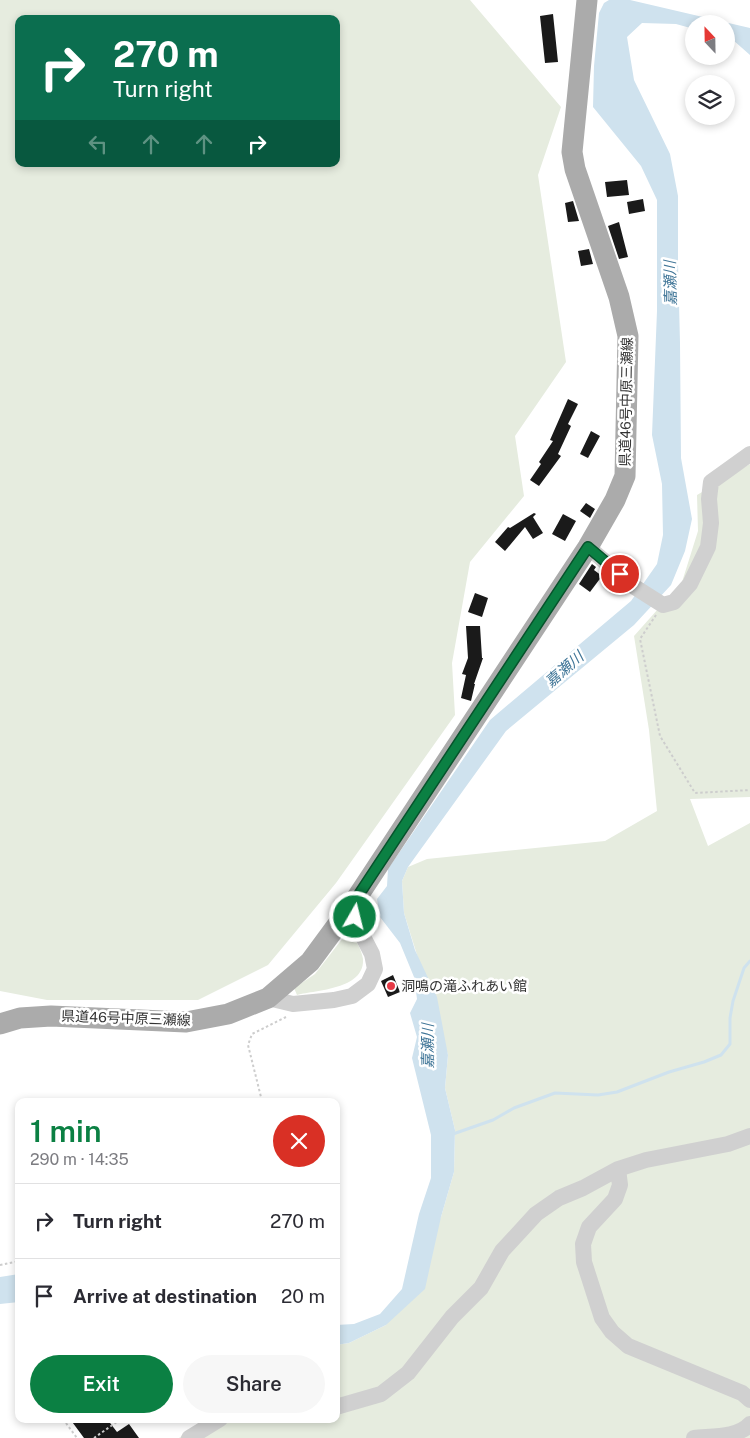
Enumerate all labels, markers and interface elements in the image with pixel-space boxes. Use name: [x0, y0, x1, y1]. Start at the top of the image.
north arrow: [685, 15, 735, 65]
map controls: [685, 15, 735, 125]
text: 270 m: [113, 34, 219, 75]
icon: right: [30, 35, 95, 100]
button: layers: [685, 75, 735, 125]
text: Turn right: [113, 76, 213, 102]
icon: left: [84, 130, 112, 158]
icon: ahead: [137, 130, 165, 158]
icon: ahead: [190, 130, 218, 158]
icon: right: [243, 130, 271, 158]
water label: 嘉瀬川: [661, 258, 679, 306]
street label: 県道46号中原三瀬線: [617, 337, 635, 467]
pin: [599, 553, 641, 595]
icon: arrive: [606, 560, 634, 588]
water label: 嘉瀬川: [541, 647, 588, 690]
position arrow: [328, 890, 380, 942]
place label: 洞鳴の滝ふれあい館: [401, 978, 527, 994]
marker: 洞鳴の滝ふれあい館: [385, 980, 397, 992]
street label: 県道46号中原三瀬線: [61, 1008, 191, 1028]
water label: 嘉瀬川: [419, 1022, 436, 1069]
text: 1 min: [30, 1113, 101, 1149]
button: close: [273, 1115, 325, 1167]
text: 290 m · 14:35: [30, 1150, 129, 1169]
icon: right: [30, 1207, 58, 1235]
text: Turn right: [73, 1210, 162, 1232]
text: 270 m: [270, 1210, 325, 1232]
icon: arrive: [30, 1282, 58, 1310]
text: Arrive at destination: [73, 1285, 257, 1307]
text: 20 m: [281, 1285, 325, 1307]
button: Exit: [30, 1355, 173, 1413]
button: Share: [183, 1355, 325, 1413]

